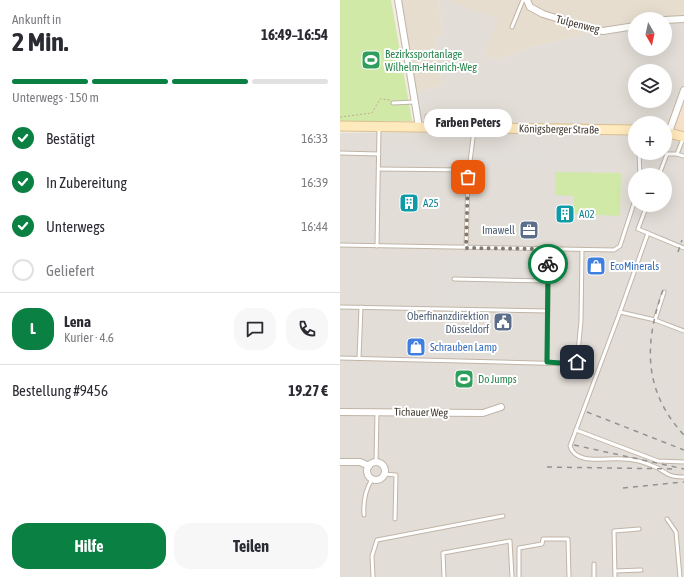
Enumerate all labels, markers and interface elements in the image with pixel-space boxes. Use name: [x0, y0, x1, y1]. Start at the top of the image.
text: Ankunft in: [12, 12, 61, 27]
north arrow: [628, 12, 672, 56]
map controls: [628, 12, 672, 212]
street label: Tulpenweg: [555, 13, 601, 35]
text: 16:49–16:54: [261, 26, 328, 43]
text: 2 Min.: [12, 27, 68, 57]
place label: Bezirkssportanlage Wilhelm-Heinrich-Weg: [385, 48, 477, 73]
sports icon: Bezirkssportanlage Wilhelm-Heinrich-Weg: [360, 49, 382, 71]
button: layers: [628, 64, 672, 108]
text: Unterwegs · 150 m: [12, 90, 99, 105]
callout: Farben Peters: [424, 109, 512, 137]
text: Farben Peters: [435, 115, 501, 130]
button: +: [628, 116, 672, 160]
street label: Königsberger Straße: [519, 122, 599, 136]
icon: check: [12, 127, 34, 149]
text: Bestätigt: [46, 130, 95, 147]
text: 16:33: [301, 131, 328, 146]
pin: [451, 160, 485, 194]
icon: bag: [457, 166, 479, 188]
button: −: [628, 168, 672, 212]
icon: check: [12, 171, 34, 193]
text: In Zubereitung: [46, 174, 127, 191]
text: 16:39: [301, 175, 328, 190]
building icon: A25: [398, 192, 420, 214]
place label: A25: [423, 197, 439, 209]
building icon: A02: [554, 203, 576, 225]
place label: A02: [579, 208, 595, 220]
icon: check: [12, 215, 34, 237]
text: Unterwegs: [46, 218, 105, 235]
text: 16:44: [301, 219, 328, 234]
office icon: Imawell: [518, 219, 540, 241]
place label: Imawell: [482, 224, 515, 236]
courier: [528, 244, 568, 284]
icon: bike: [537, 253, 559, 275]
shop icon: EcoMinerals: [585, 255, 607, 277]
place label: EcoMinerals: [610, 260, 659, 272]
text: Geliefert: [46, 262, 95, 279]
button: chat: [234, 308, 276, 350]
button: phone: [286, 308, 328, 350]
place label: Oberfinanzdirektion Düsseldorf: [407, 310, 489, 335]
public building icon: Oberfinanzdirektion Düsseldorf: [492, 311, 514, 333]
text: Lena: [64, 313, 91, 330]
text: L: [30, 320, 36, 337]
text: Kurier · 4.6: [64, 330, 114, 345]
shop icon: Schrauben Lamp: [405, 336, 427, 358]
place label: Schrauben Lamp: [430, 341, 497, 353]
pin: [560, 345, 594, 379]
icon: home: [566, 351, 588, 373]
sports icon: Do Jumps: [453, 368, 475, 390]
place label: Do Jumps: [478, 373, 517, 385]
text: Bestellung #9456: [12, 382, 108, 399]
text: 19.27 €: [288, 382, 328, 399]
street label: Tichauer Weg: [394, 406, 448, 418]
button: Hilfe: [12, 523, 166, 569]
button: Teilen: [174, 523, 328, 569]

